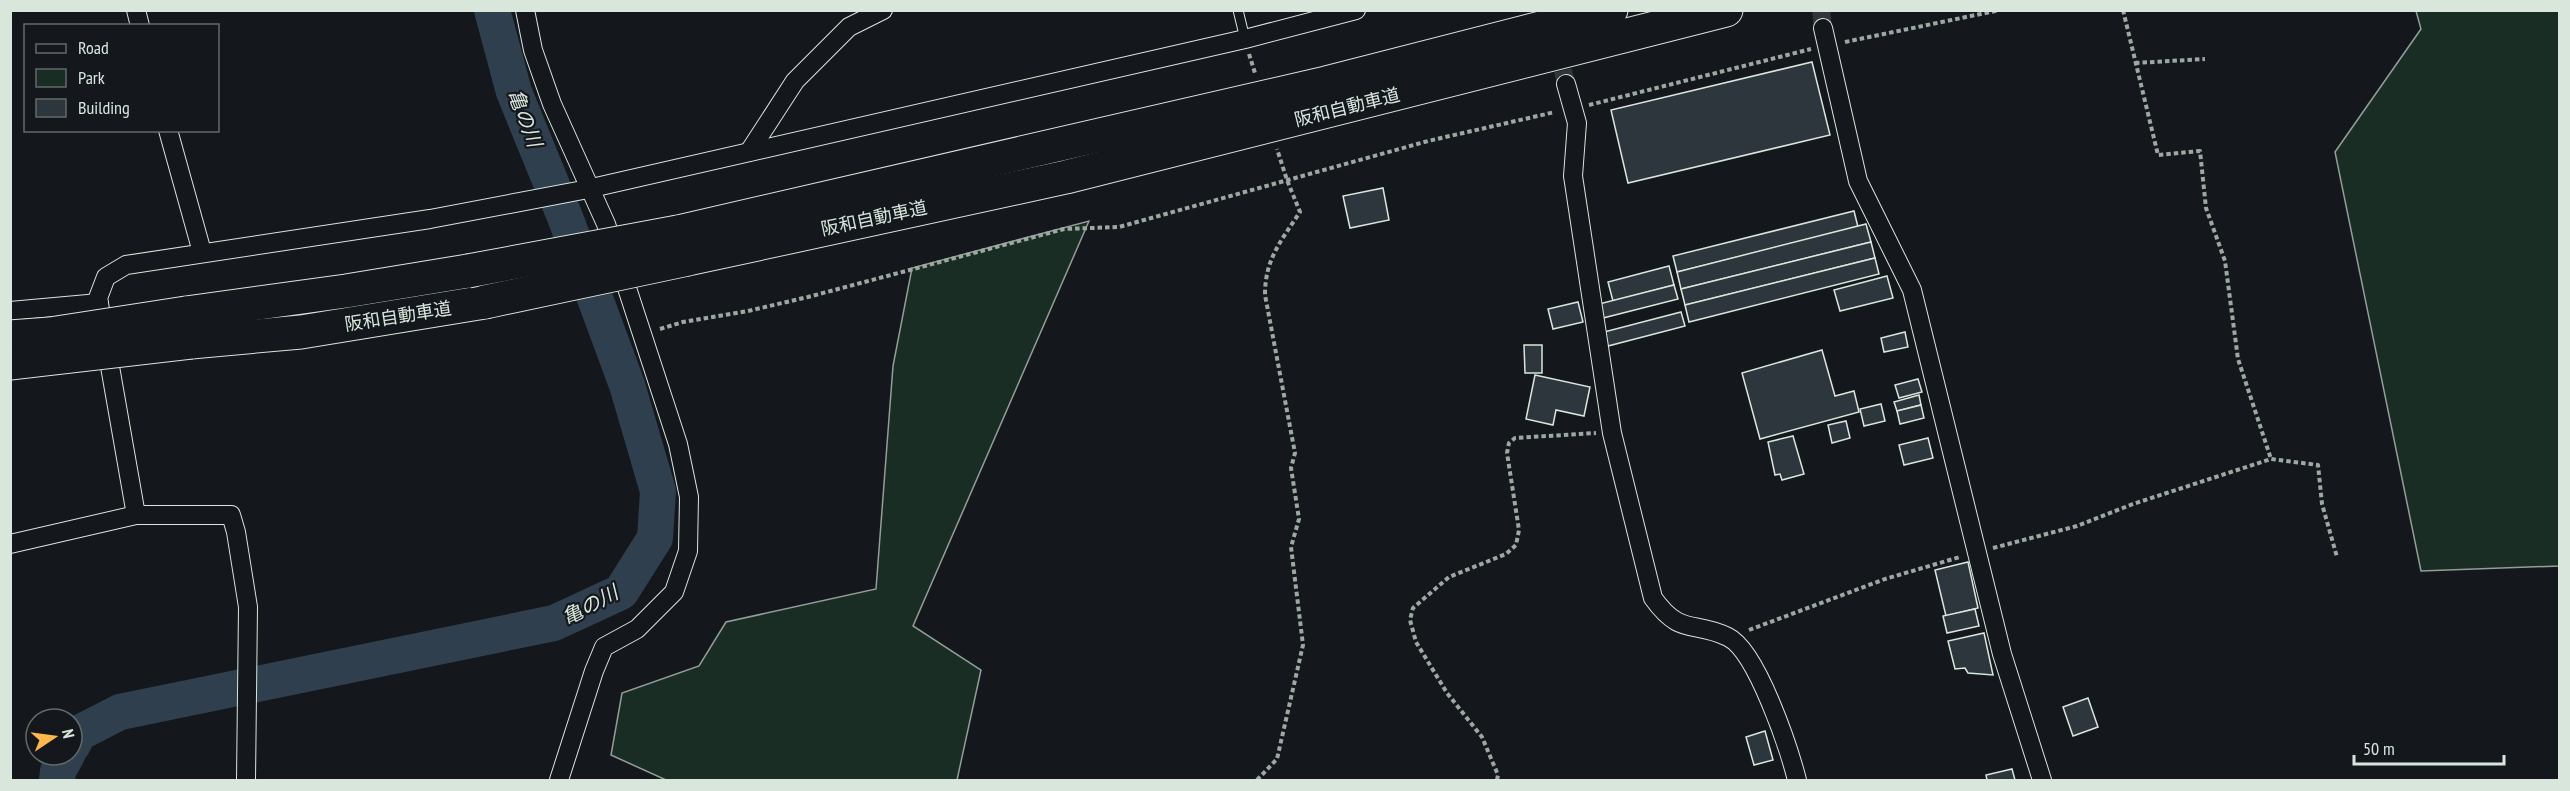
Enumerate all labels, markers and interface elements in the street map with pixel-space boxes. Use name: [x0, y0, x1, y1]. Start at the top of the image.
legend: [24, 24, 219, 132]
text: Road: [78, 36, 109, 59]
text: Park: [78, 66, 105, 89]
street label: 阪和自動車道: [1292, 83, 1402, 131]
water label: 亀の川: [502, 85, 549, 153]
text: Building: [78, 96, 130, 119]
street label: 阪和自動車道: [819, 196, 929, 240]
street label: 阪和自動車道: [343, 296, 453, 336]
water label: 亀の川: [557, 578, 624, 631]
north arrow: [24, 707, 84, 767]
text: N: [58, 727, 79, 740]
scale bar: [2354, 728, 2504, 766]
text: 50 m: [2363, 737, 2395, 760]

